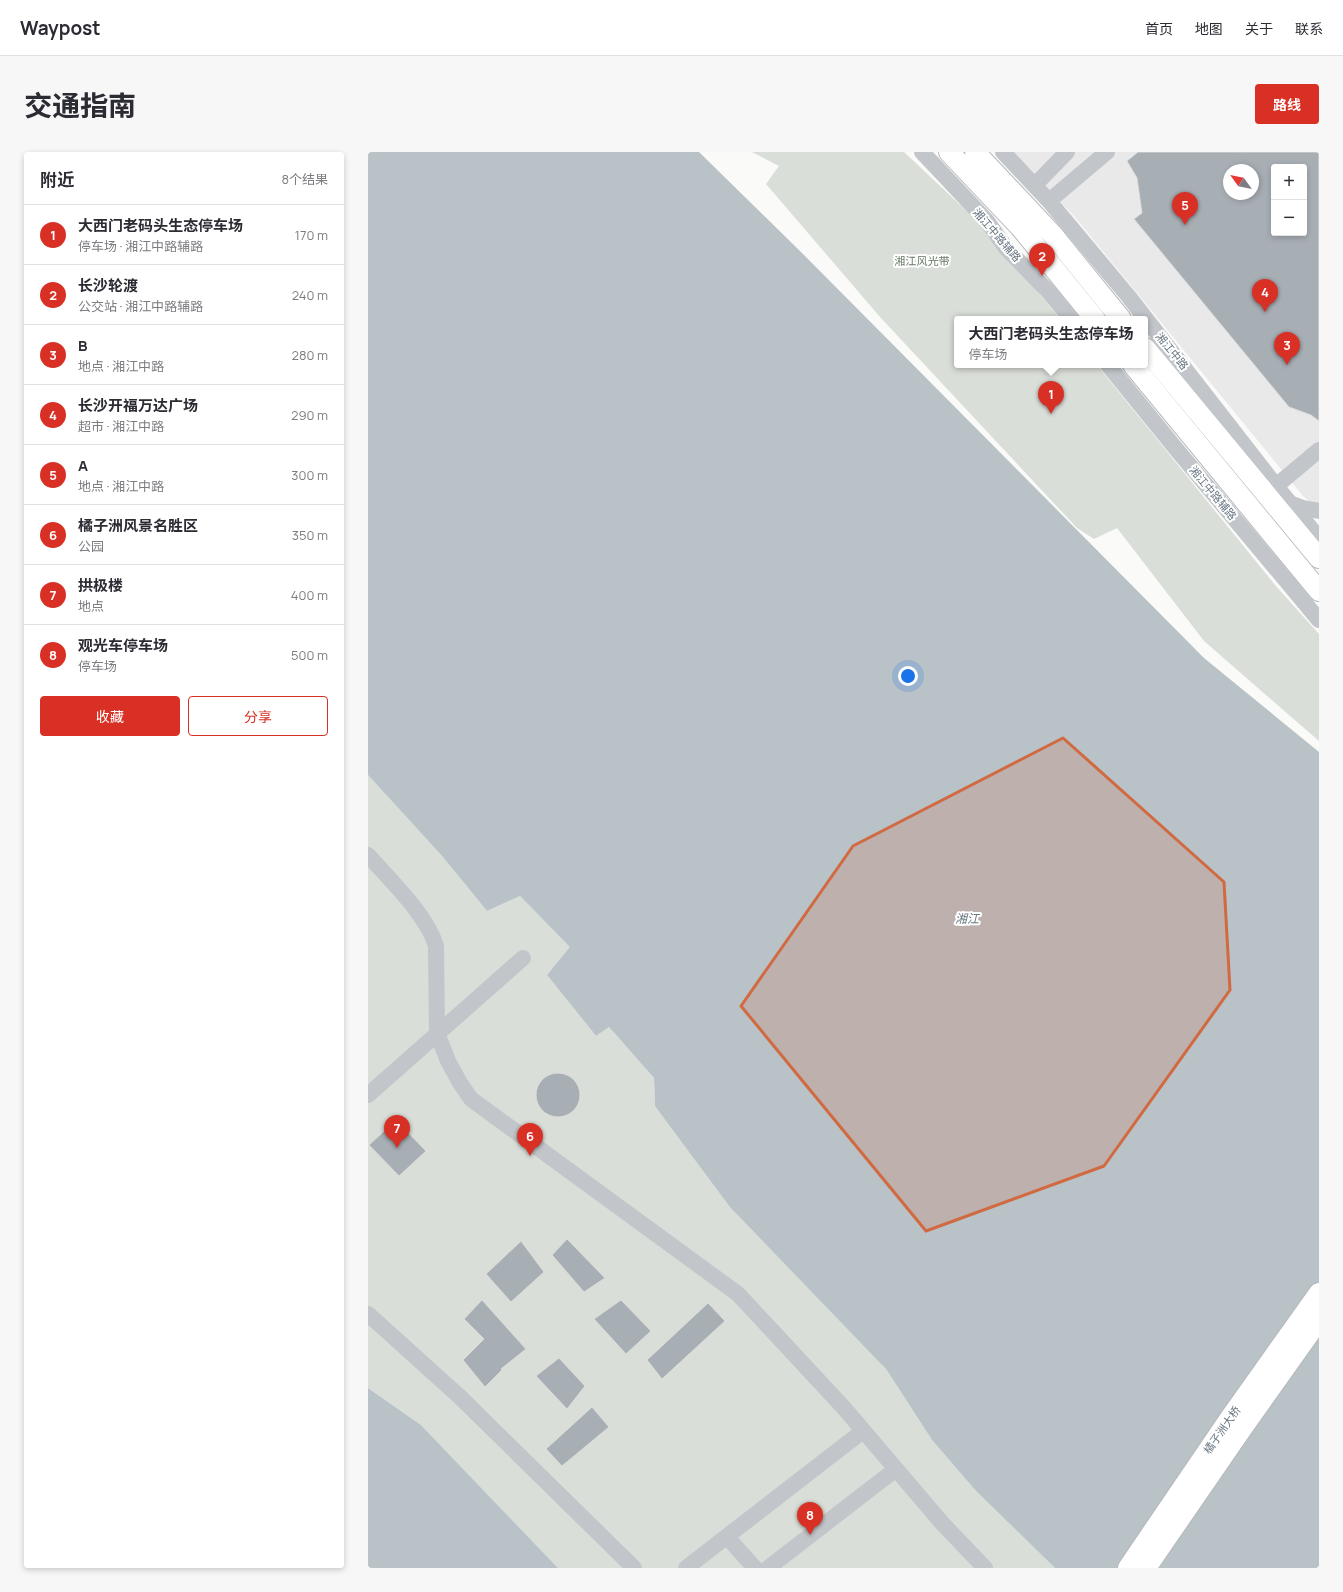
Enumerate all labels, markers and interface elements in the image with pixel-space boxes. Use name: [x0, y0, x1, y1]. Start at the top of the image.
text: Waypost: [20, 15, 100, 41]
text: 首页: [1145, 19, 1173, 38]
text: 地图: [1195, 19, 1223, 38]
text: 关于: [1245, 19, 1273, 38]
text: 联系: [1295, 19, 1323, 38]
button: 路线: [1255, 84, 1319, 124]
text: 交通指南: [24, 86, 136, 124]
north arrow: [1223, 164, 1259, 200]
map controls: [1271, 164, 1307, 236]
button: +: [1271, 164, 1307, 200]
text: 附近: [40, 168, 74, 191]
text: 8个结果: [281, 170, 328, 188]
pin: 5: [1172, 192, 1198, 225]
button: −: [1271, 200, 1307, 236]
street label: 湘江中路辅路: [970, 205, 1025, 264]
text: 大西门老码头生态停车场: [78, 215, 243, 236]
text: 1: [50, 226, 56, 244]
text: 170 m: [295, 226, 328, 244]
text: 停车场 · 湘江中路辅路: [78, 237, 203, 255]
pin: 2: [1029, 243, 1055, 276]
park label: 湘江风光带: [895, 253, 950, 268]
text: 长沙轮渡: [78, 275, 138, 296]
pin: 4: [1252, 279, 1278, 312]
text: 2: [49, 286, 57, 304]
text: 240 m: [292, 286, 328, 304]
text: 公交站 · 湘江中路辅路: [78, 297, 203, 315]
popup: [954, 316, 1148, 368]
text: 大西门老码头生态停车场: [968, 323, 1134, 344]
street label: 湘江中路: [1153, 329, 1192, 373]
pin: 3: [1274, 332, 1300, 365]
text: B: [78, 335, 87, 356]
text: 停车场: [968, 345, 1008, 363]
text: 3: [49, 346, 57, 364]
text: 280 m: [291, 346, 328, 364]
text: 地点 · 湘江中路: [78, 357, 164, 375]
pin: 1: [1038, 381, 1064, 414]
text: 长沙开福万达广场: [78, 395, 198, 416]
text: 4: [49, 406, 57, 424]
text: 290 m: [291, 406, 328, 424]
text: 超市 · 湘江中路: [78, 417, 164, 435]
text: A: [78, 455, 88, 476]
street label: 湘江中路辅路: [1186, 463, 1240, 523]
text: 5: [49, 466, 57, 484]
text: 300 m: [291, 466, 328, 484]
text: 地点 · 湘江中路: [78, 477, 164, 495]
text: 橘子洲风景名胜区: [78, 515, 198, 536]
text: 6: [49, 526, 57, 544]
text: 350 m: [292, 526, 328, 544]
text: 公园: [78, 537, 104, 555]
text: 拱极楼: [78, 575, 123, 596]
text: 7: [50, 586, 56, 604]
text: 400 m: [291, 586, 328, 604]
text: 地点: [78, 597, 104, 615]
text: 观光车停车场: [78, 635, 168, 656]
text: 8: [49, 646, 57, 664]
text: 500 m: [291, 646, 328, 664]
text: 停车场: [78, 657, 117, 675]
your location: [898, 666, 918, 686]
button: 收藏: [40, 696, 180, 736]
button: 分享: [188, 696, 328, 736]
water label: 湘江: [955, 910, 981, 927]
pin: 7: [384, 1115, 410, 1148]
pin: 6: [517, 1123, 543, 1156]
street label: 橘子洲大桥: [1200, 1403, 1244, 1457]
pin: 8: [797, 1502, 823, 1535]

